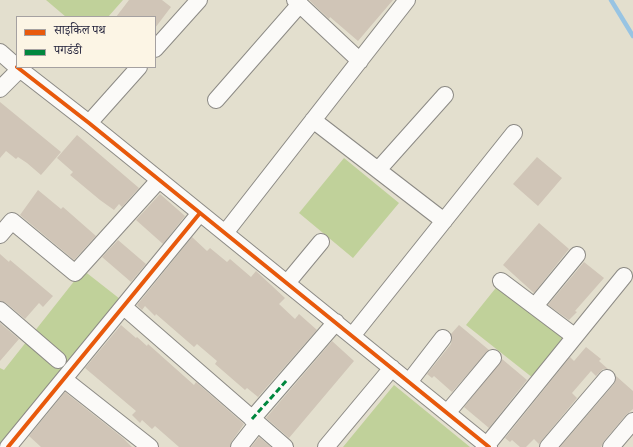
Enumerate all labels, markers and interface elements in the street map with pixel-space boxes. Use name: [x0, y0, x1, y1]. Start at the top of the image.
legend: [16, 16, 156, 68]
text: साइकिल पथ: [54, 23, 105, 38]
text: पगडंडी: [54, 43, 82, 58]

